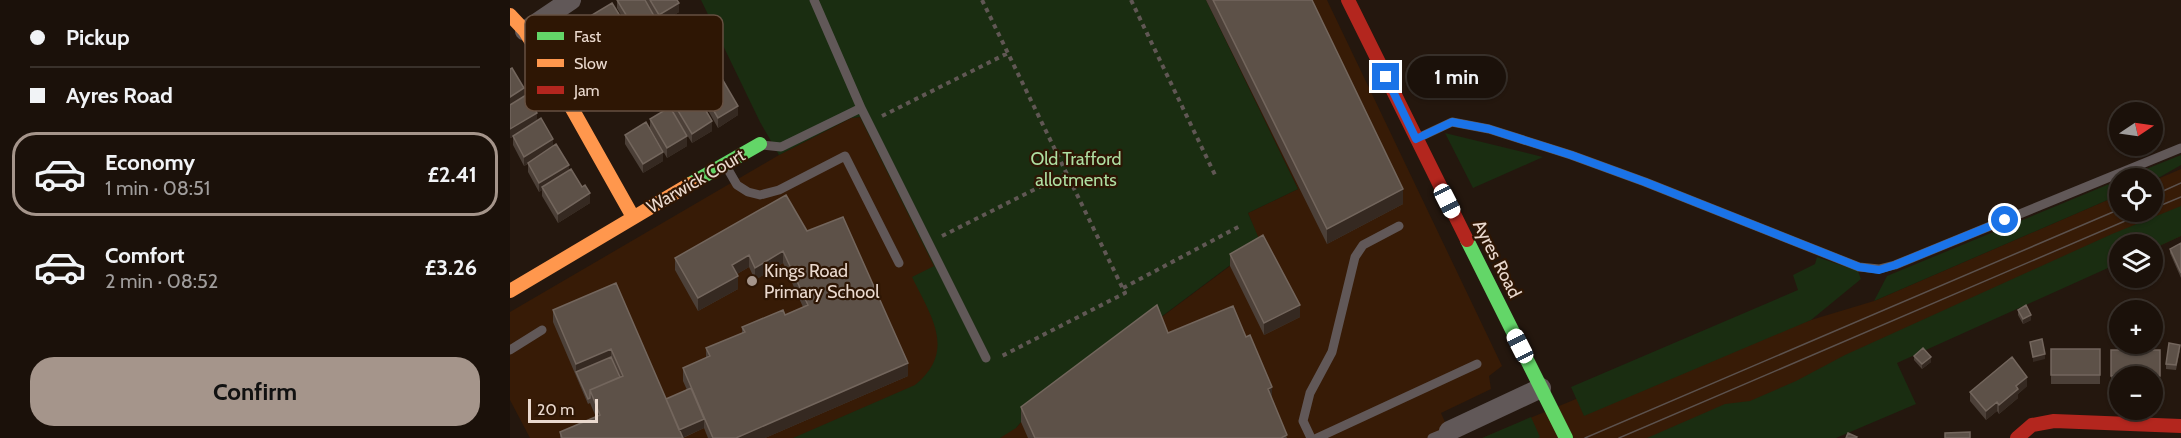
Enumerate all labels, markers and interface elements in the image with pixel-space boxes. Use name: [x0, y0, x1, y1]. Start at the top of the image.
legend: [525, 15, 723, 111]
text: Pickup: [66, 24, 130, 51]
text: Fast: [574, 27, 602, 46]
text: Slow: [574, 54, 608, 73]
callout: 1 min: [1407, 56, 1506, 98]
route end: [1372, 63, 1399, 90]
text: 1 min: [1434, 65, 1479, 89]
text: Jam: [573, 81, 600, 100]
text: Ayres Road: [66, 82, 173, 109]
north arrow: [2109, 102, 2163, 156]
map controls: [2109, 102, 2163, 420]
street label: Warwick Court: [643, 144, 749, 218]
icon: car: [33, 147, 87, 201]
park label: Old Trafford allotments: [1030, 148, 1122, 191]
text: Economy: [105, 149, 195, 176]
text: £2.41: [427, 161, 477, 188]
button: locate: [2109, 168, 2163, 222]
text: 1 min · 08:51: [105, 176, 210, 200]
car: [1431, 181, 1463, 221]
route start: [1991, 206, 2018, 233]
street label: Ayres Road: [1468, 216, 1526, 302]
button: layers: [2109, 234, 2163, 288]
icon: car: [33, 240, 87, 294]
text: Comfort: [105, 242, 184, 269]
text: £3.26: [425, 254, 477, 281]
place label: Kings Road Primary School: [764, 260, 880, 303]
text: 2 min · 08:52: [105, 269, 218, 293]
marker: Kings Road Primary School: [745, 274, 759, 288]
button: +: [2109, 300, 2163, 354]
car: [1504, 326, 1536, 366]
button: Confirm: [30, 357, 480, 426]
button: −: [2109, 366, 2163, 420]
scale bar: [528, 396, 598, 424]
text: 20 m: [537, 400, 574, 419]

